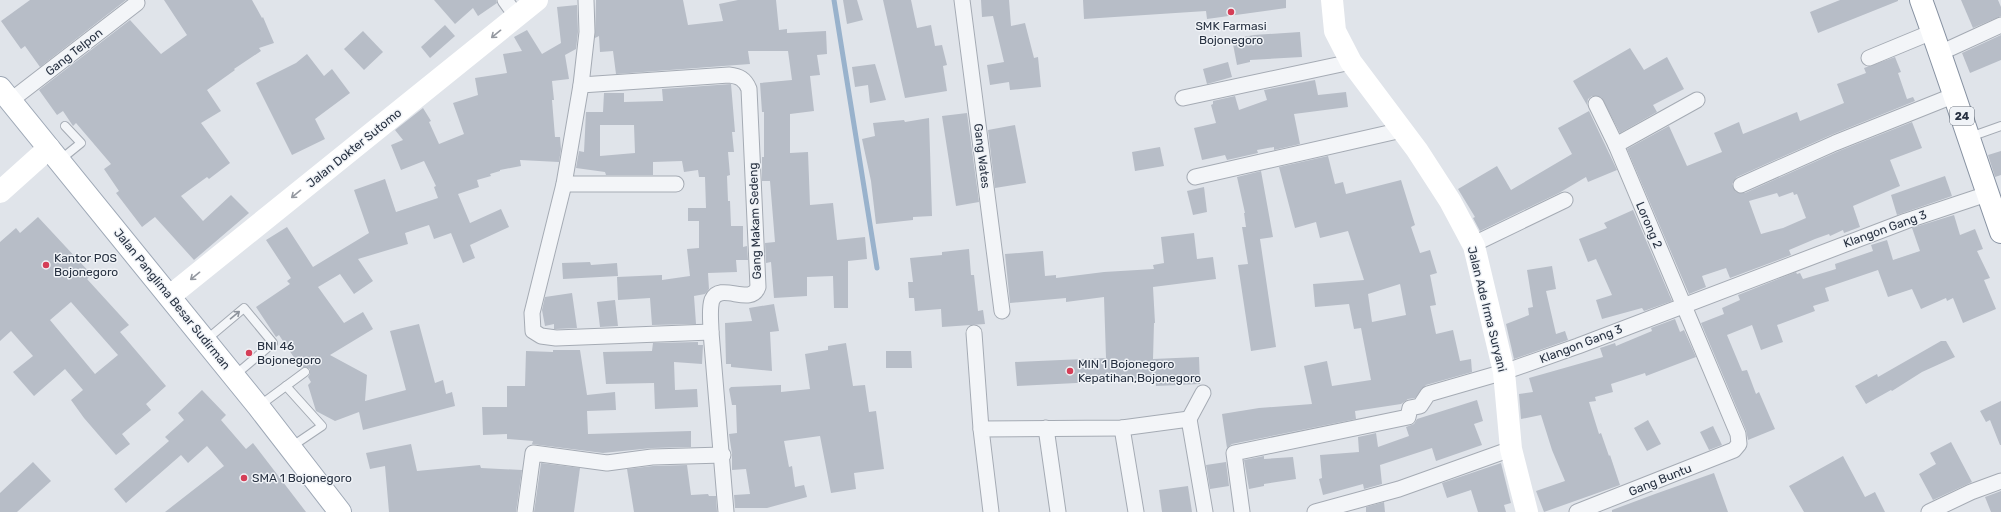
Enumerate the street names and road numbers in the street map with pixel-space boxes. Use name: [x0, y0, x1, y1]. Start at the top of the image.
street label: Gang Telpon: [43, 25, 105, 79]
street label: Jalan Dokter Sutomo: [304, 105, 404, 190]
road number: 24: [1950, 107, 1974, 125]
street label: Gang Wates: [971, 123, 993, 189]
street label: Gang Makam Sedeng: [746, 162, 764, 280]
street label: Lorong 2: [1633, 200, 1665, 250]
street label: Klangon Gang 3: [1841, 207, 1929, 251]
street label: Jalan Panglima Besar Sudirman: [111, 226, 233, 372]
street label: Jalan Ade Irma Suryani: [1465, 245, 1509, 373]
street label: Klangon Gang 3: [1538, 322, 1624, 366]
street label: Gang Buntu: [1627, 461, 1693, 499]

